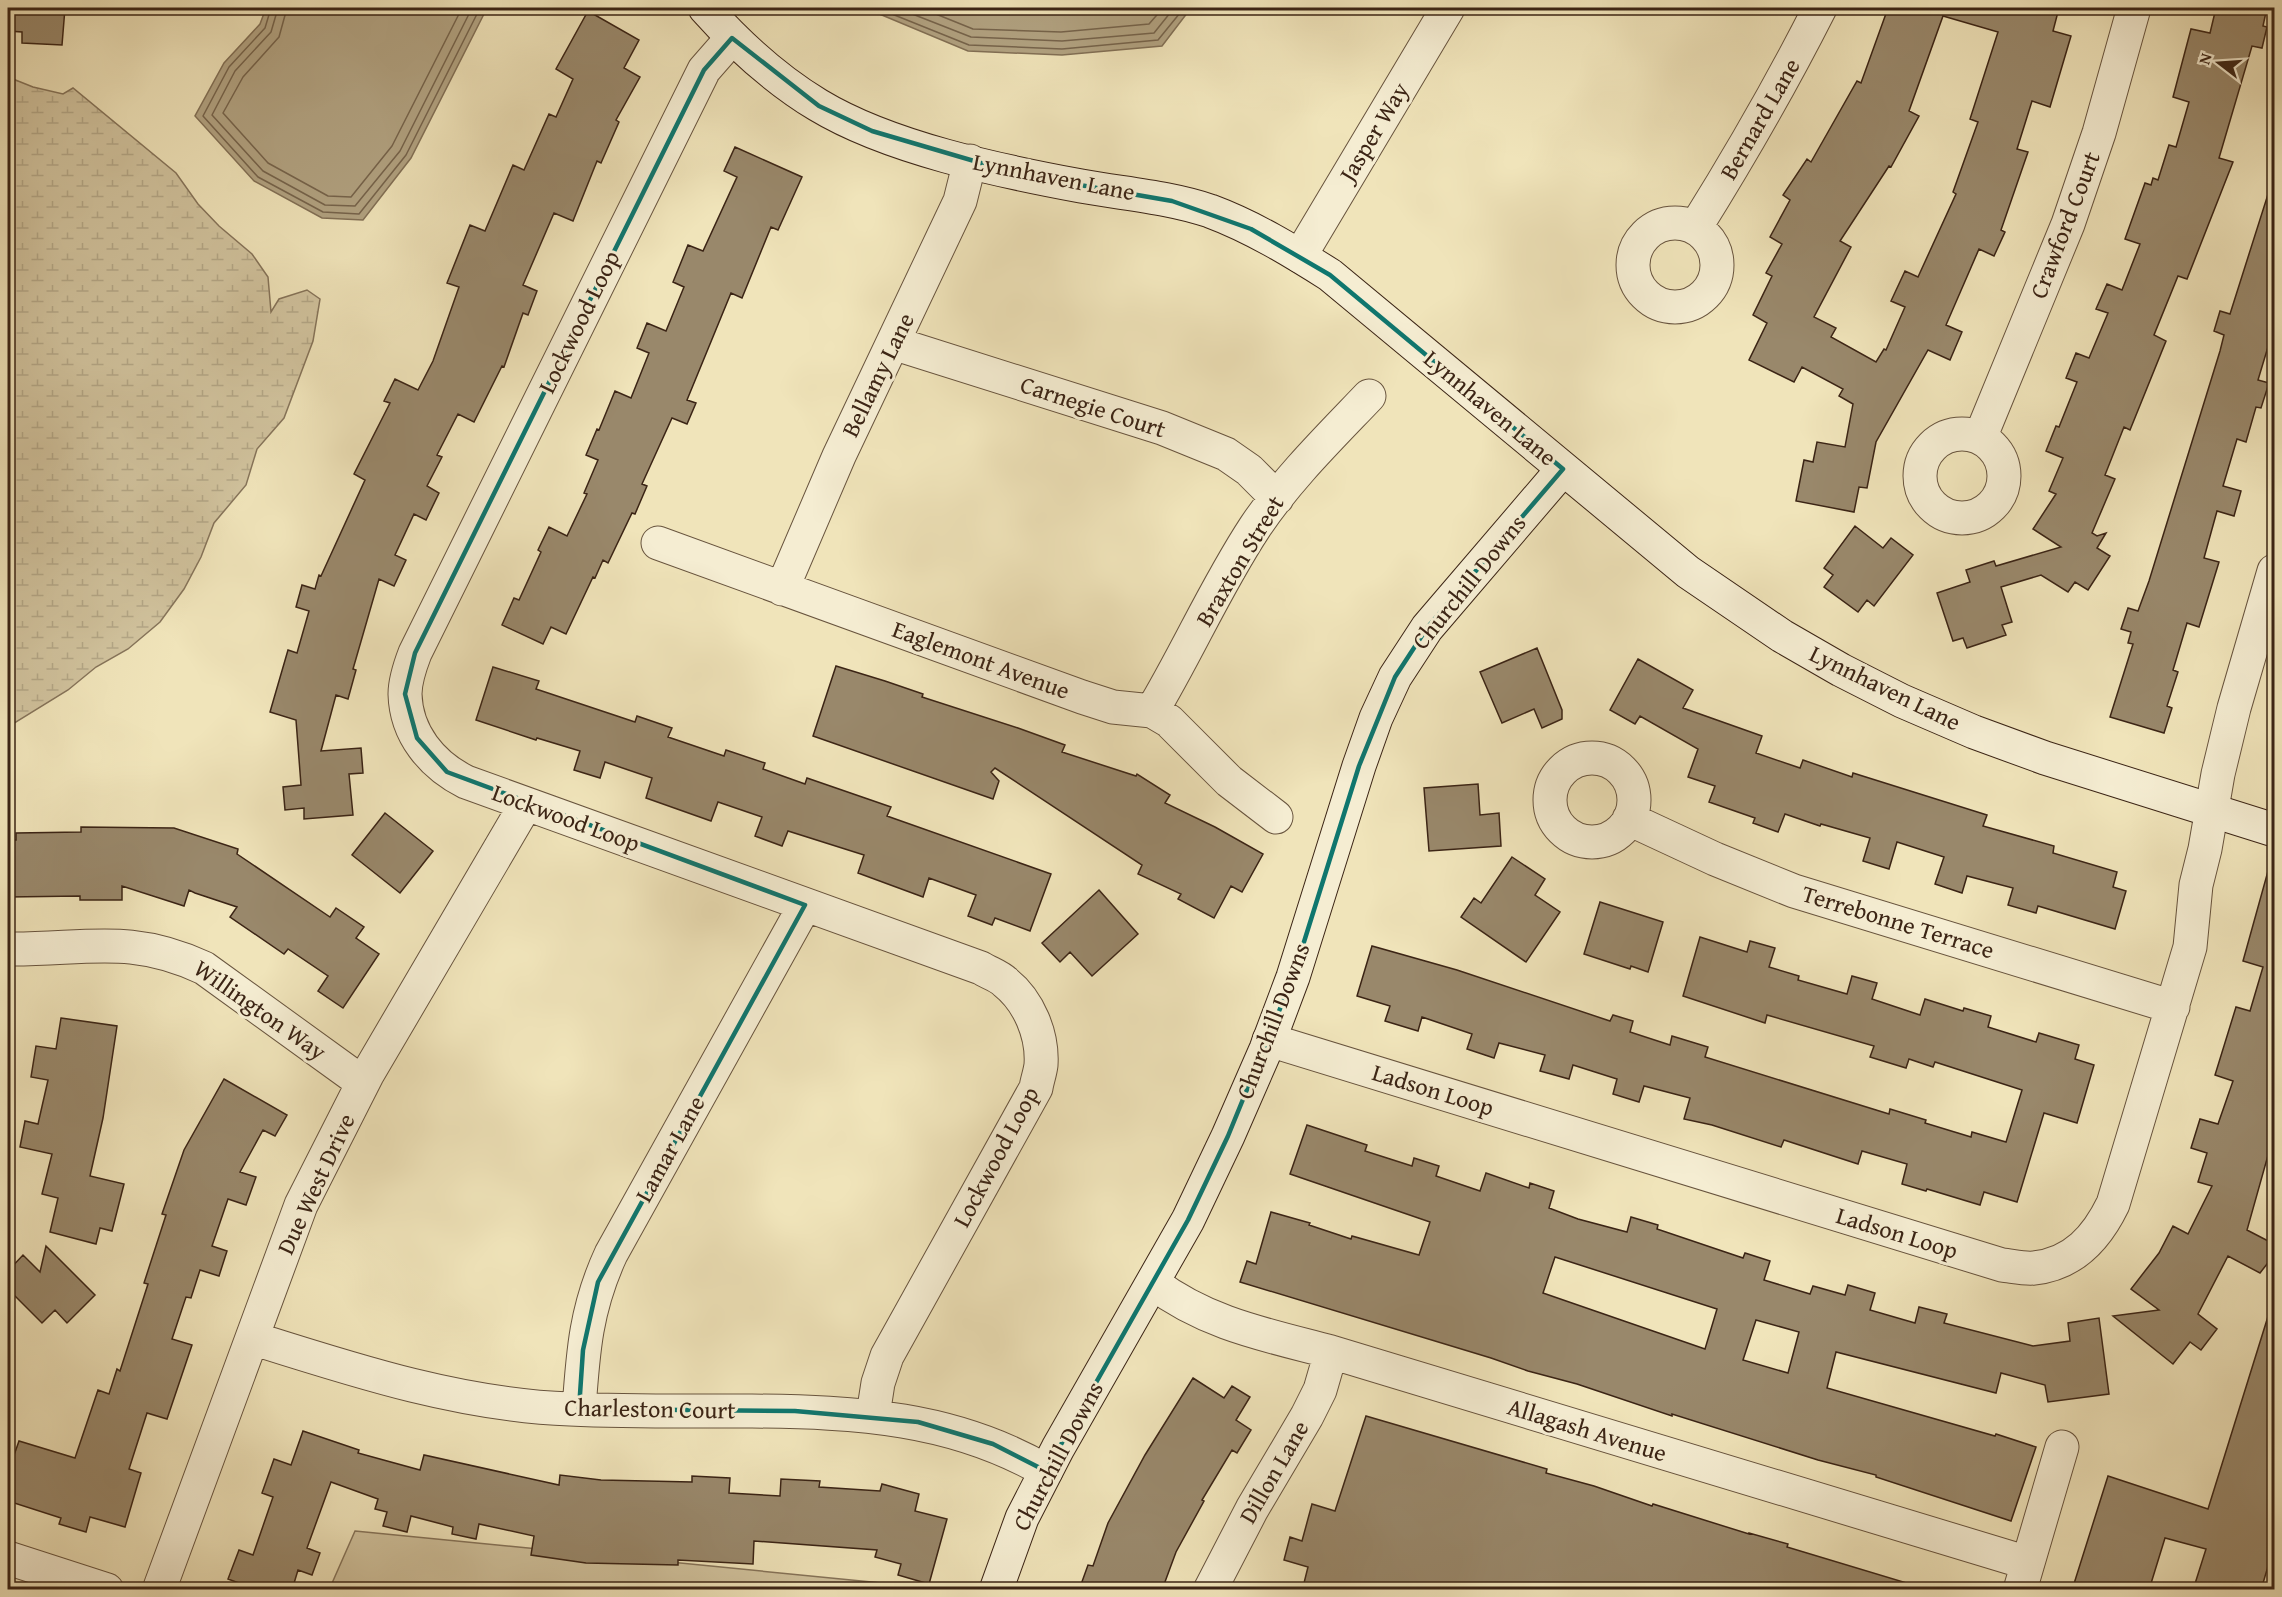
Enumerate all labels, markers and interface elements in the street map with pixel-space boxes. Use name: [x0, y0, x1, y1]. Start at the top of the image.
north arrow: [2189, 33, 2249, 93]
text: N: [2192, 50, 2218, 67]
street label: Bernard Lane: [1711, 51, 1808, 186]
street label: Jasper Way: [1329, 75, 1417, 191]
street label: Lynnhaven Lane: [970, 144, 1138, 209]
street label: Crawford Court: [2020, 146, 2109, 303]
street label: Lockwood Loop: [529, 244, 628, 399]
street label: Bellamy Lane: [832, 307, 923, 443]
street label: Lynnhaven Lane: [1416, 341, 1564, 474]
street label: Carnegie Court: [1016, 367, 1171, 447]
street label: Braxton Street: [1187, 488, 1293, 633]
street label: Churchill Downs: [1403, 507, 1534, 657]
street label: Eaglemont Avenue: [888, 611, 1075, 708]
street label: Lynnhaven Lane: [1804, 636, 1967, 739]
street label: Lockwood Loop: [487, 775, 645, 860]
street label: Terrebonne Terrace: [1798, 876, 1999, 967]
street label: Churchill Downs: [1227, 938, 1318, 1104]
street label: Willington Way: [187, 951, 334, 1068]
street label: Ladson Loop: [1368, 1054, 1498, 1125]
street label: Lockwood Loop: [944, 1080, 1047, 1233]
street label: Lamar Lane: [626, 1089, 713, 1208]
street label: Due West Drive: [268, 1108, 364, 1260]
street label: Ladson Loop: [1832, 1197, 1962, 1268]
street label: Churchill Downs: [1003, 1375, 1112, 1537]
street label: Allagash Avenue: [1503, 1389, 1671, 1470]
street label: Charleston Court: [564, 1390, 737, 1428]
street label: Dillon Lane: [1230, 1414, 1317, 1530]

